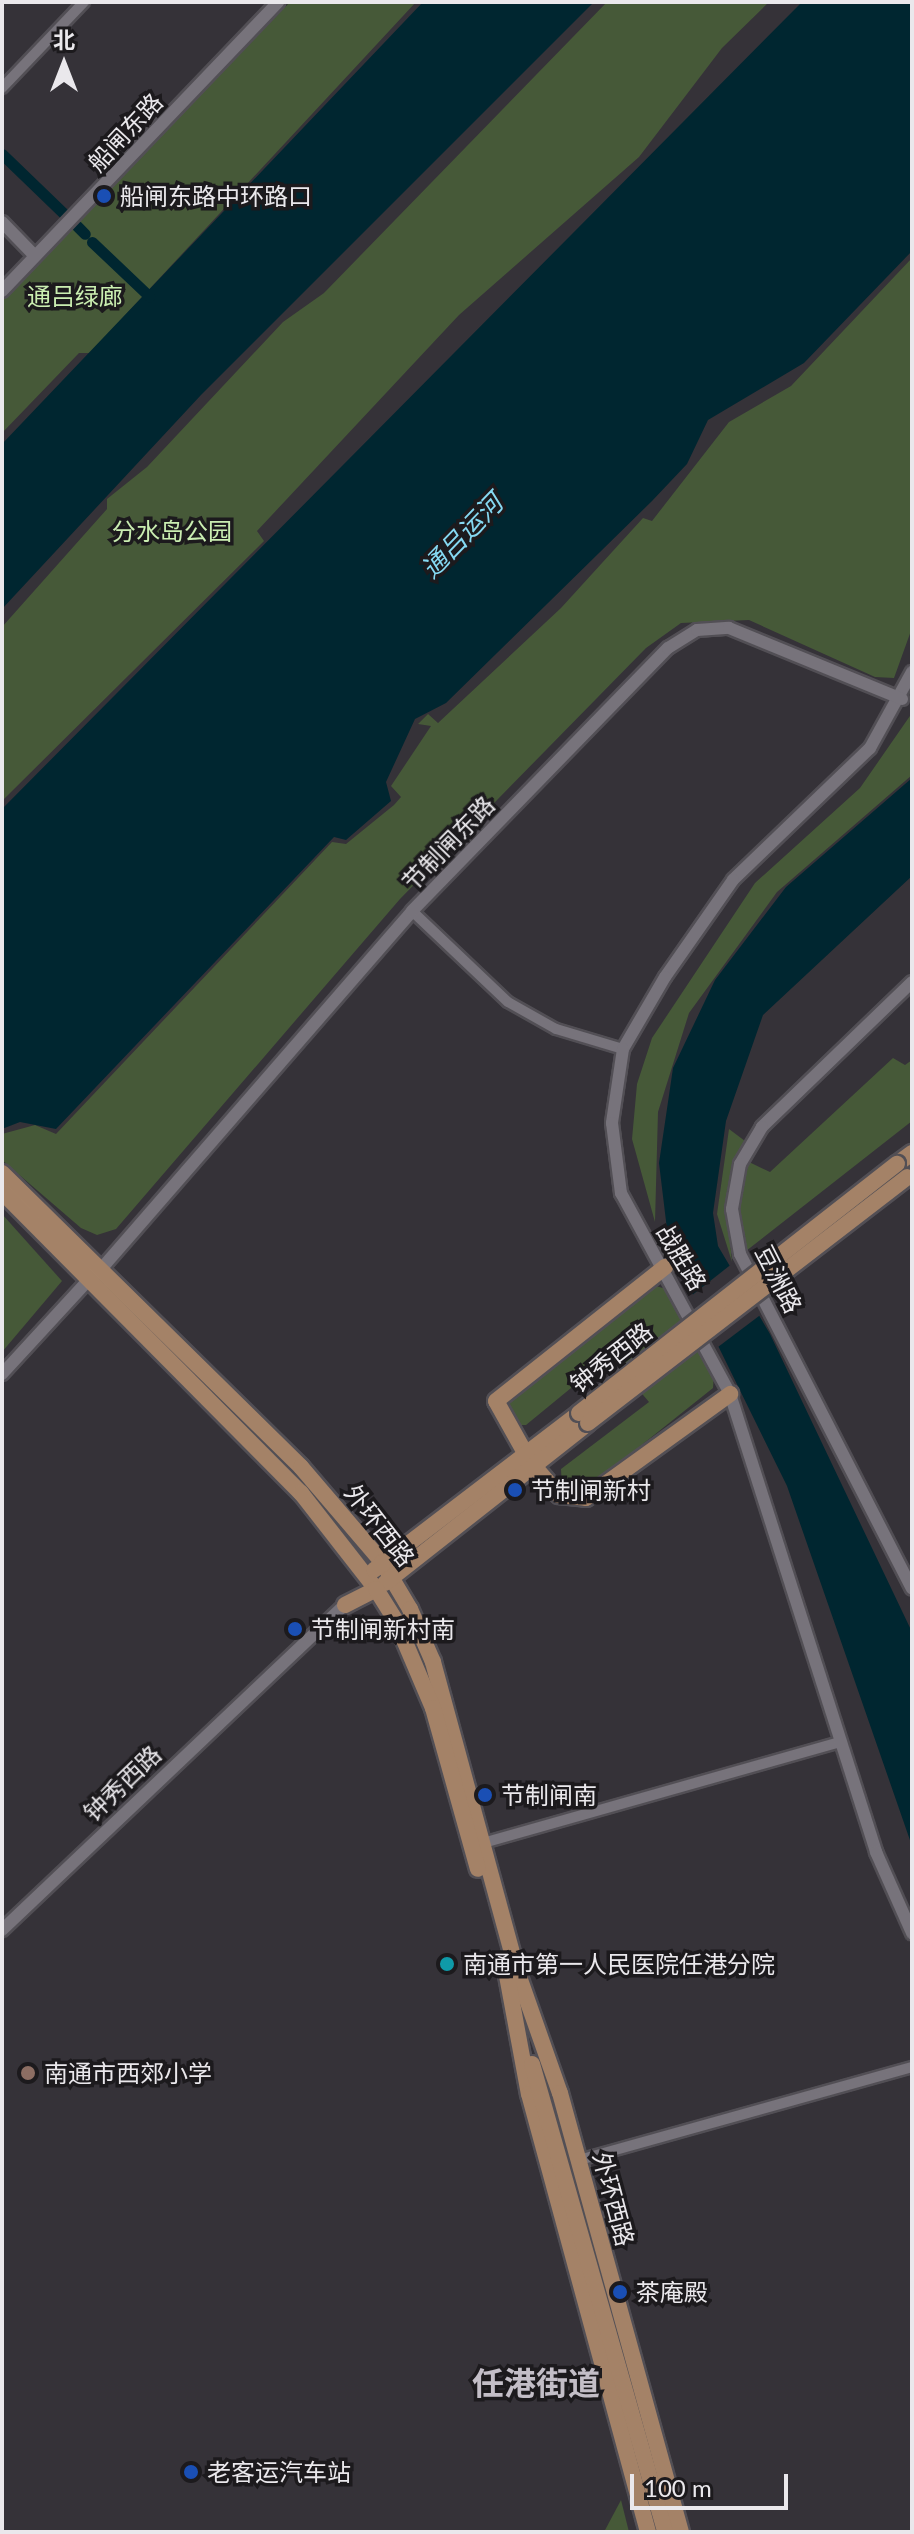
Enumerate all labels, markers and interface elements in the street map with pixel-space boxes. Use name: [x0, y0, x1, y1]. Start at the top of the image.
north arrow: [24, 24, 104, 104]
text: 北: [53, 26, 75, 53]
street label: 船闸东路: [82, 87, 168, 177]
place label: 船闸东路中环路口: [120, 182, 312, 210]
marker: 船闸东路中环路口: [95, 187, 113, 205]
park label: 通吕绿廊: [27, 282, 123, 310]
water label: 通吕运河: [415, 488, 509, 584]
park label: 分水岛公园: [112, 517, 232, 545]
street label: 节制闸东路: [396, 790, 500, 896]
street label: 战胜路: [651, 1219, 713, 1295]
street label: 豆洲路: [750, 1240, 808, 1318]
street label: 钟秀西路: [564, 1316, 658, 1398]
place label: 节制闸新村: [531, 1476, 651, 1504]
street label: 外环西路: [339, 1478, 421, 1572]
marker: 节制闸新村: [506, 1481, 524, 1499]
place label: 节制闸新村南: [311, 1615, 455, 1643]
marker: 节制闸新村南: [286, 1620, 304, 1638]
street label: 钟秀西路: [77, 1739, 167, 1827]
place label: 节制闸南: [501, 1781, 597, 1809]
marker: 节制闸南: [476, 1786, 494, 1804]
place label: 南通市第一人民医院任港分院: [463, 1950, 775, 1978]
marker: 南通市第一人民医院任港分院: [438, 1955, 456, 1973]
place label: 南通市西郊小学: [44, 2059, 212, 2087]
marker: 南通市西郊小学: [19, 2064, 37, 2082]
street label: 外环西路: [588, 2149, 640, 2249]
place label: 茶庵殿: [636, 2278, 708, 2306]
marker: 茶庵殿: [611, 2283, 629, 2301]
district label: 任港街道: [472, 2364, 600, 2402]
place label: 老客运汽车站: [207, 2458, 351, 2486]
scale bar: [634, 2458, 792, 2508]
marker: 老客运汽车站: [182, 2463, 200, 2481]
text: 100 m: [644, 2473, 712, 2502]

